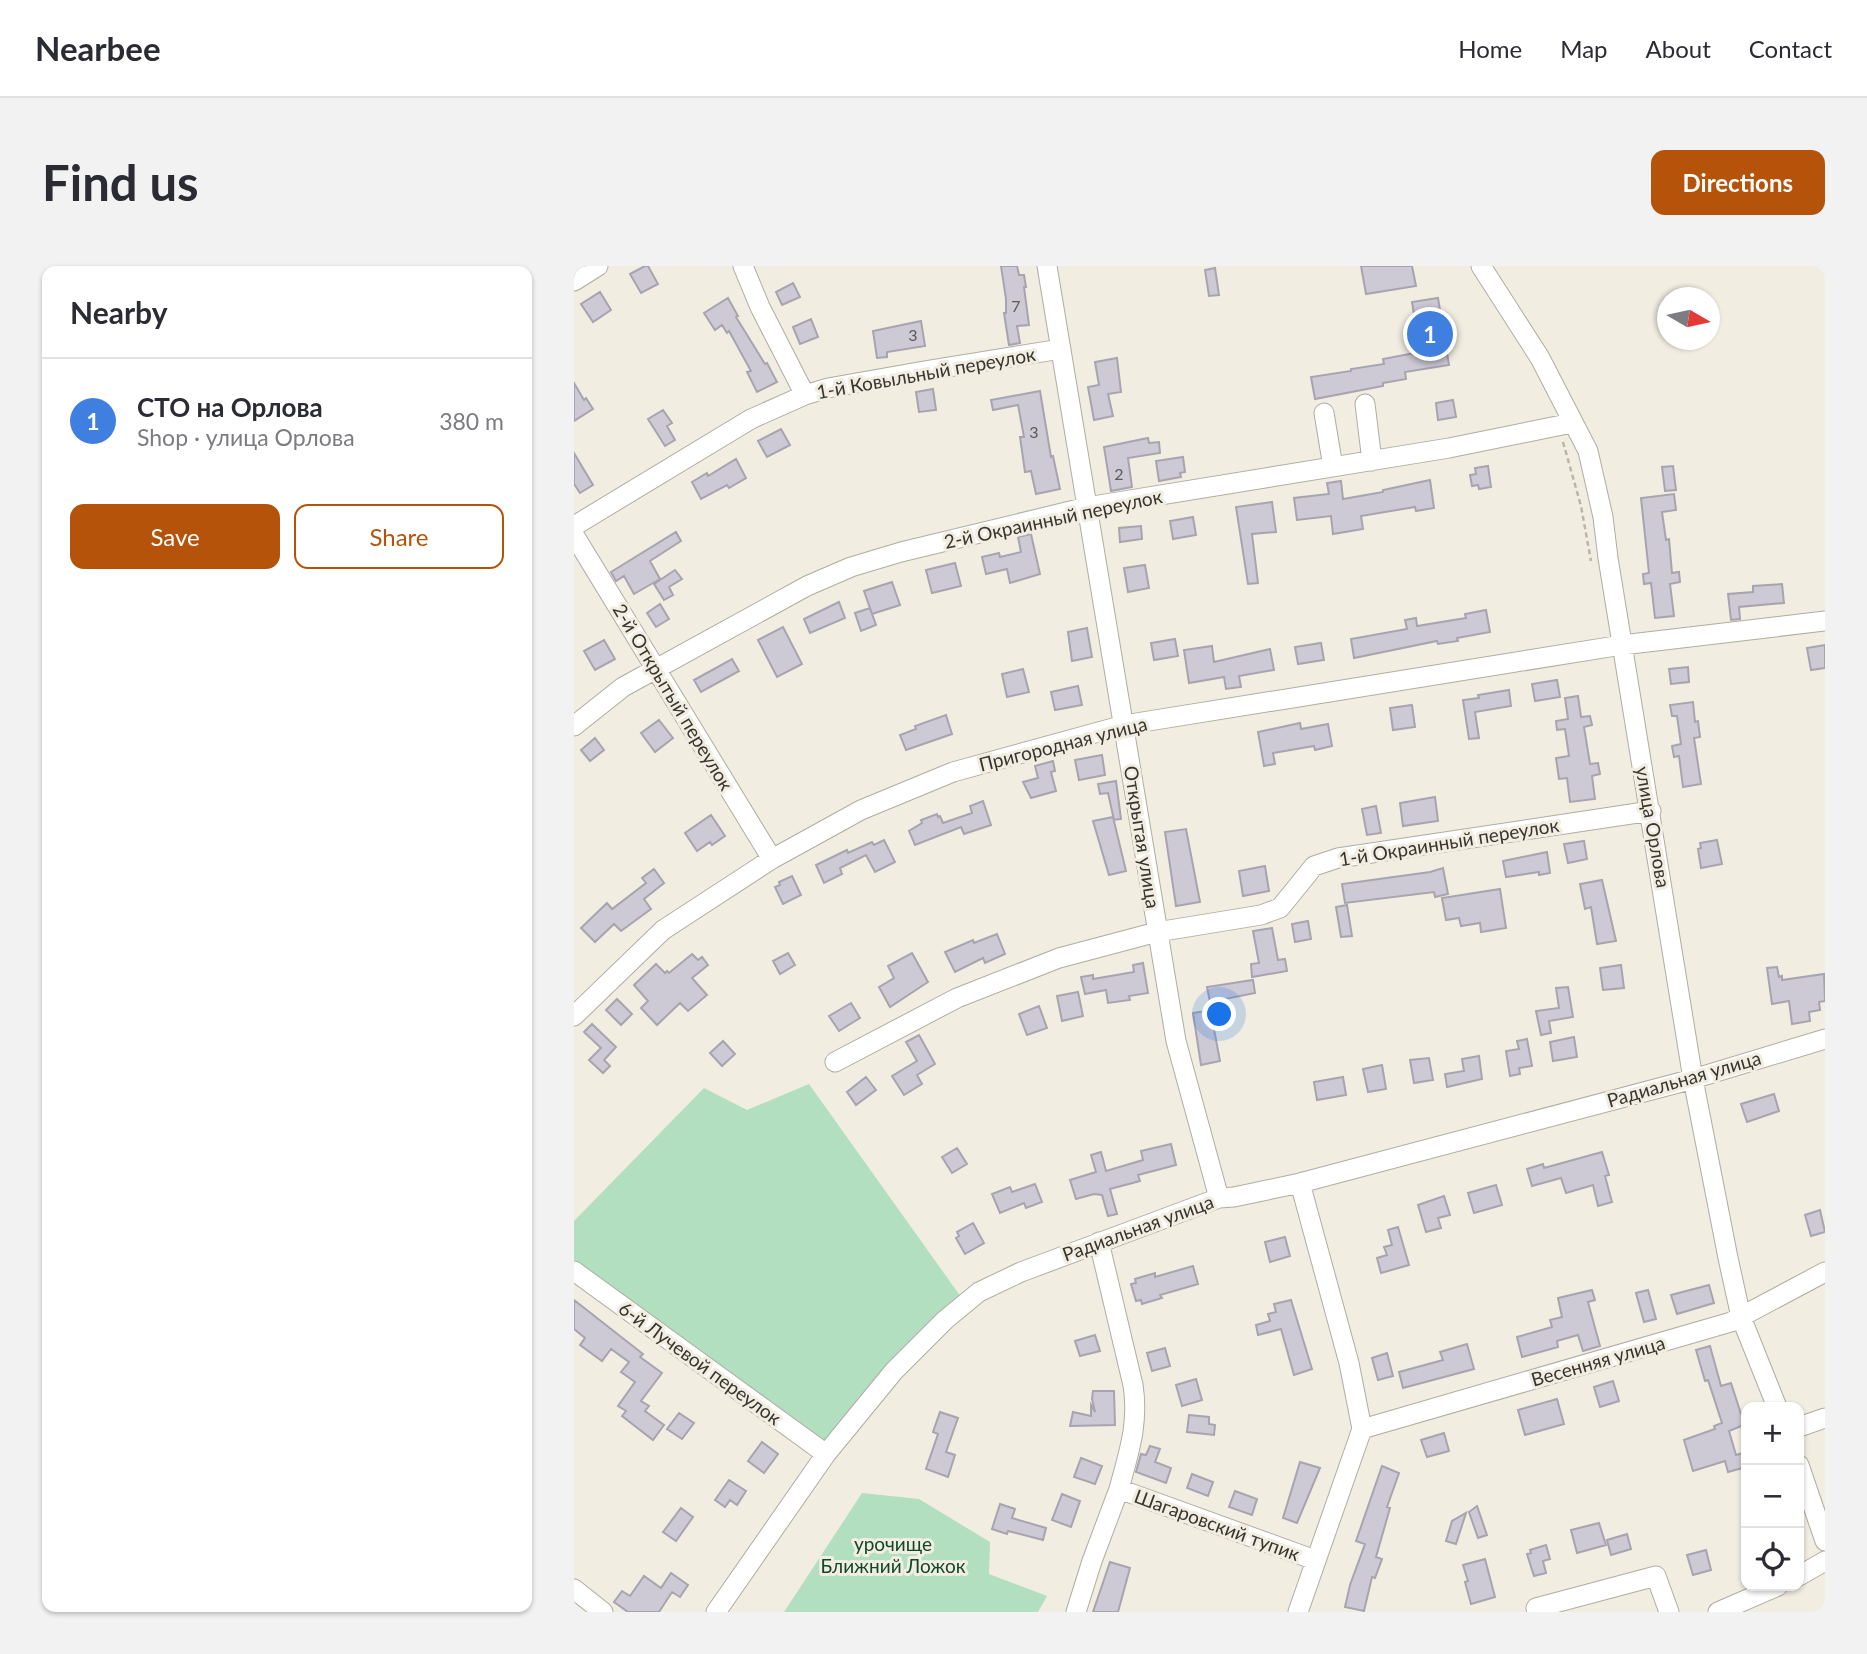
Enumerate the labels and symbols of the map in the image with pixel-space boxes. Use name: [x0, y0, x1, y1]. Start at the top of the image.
north arrow: [1657, 287, 1720, 350]
house number: 7: [1011, 296, 1021, 315]
pin: 1: [1407, 308, 1453, 360]
house number: 3: [908, 325, 918, 344]
street label: 1-й Ковыльный переулок: [815, 342, 1037, 403]
house number: 3: [1029, 422, 1039, 441]
house number: 2: [1114, 464, 1124, 483]
street label: 2-й Окраинный переулок: [942, 484, 1164, 553]
street label: 2-й Открытый переулок: [609, 599, 738, 794]
street label: Пригородная улица: [976, 711, 1149, 776]
street label: Открытая улица: [1120, 764, 1165, 910]
street label: улица Орлова: [1631, 764, 1675, 889]
street label: 1-й Окраинный переулок: [1337, 813, 1561, 870]
your location: [1202, 997, 1236, 1031]
street label: Радиальная улица: [1604, 1046, 1764, 1112]
street label: Радиальная улица: [1059, 1190, 1217, 1266]
street label: 6-й Лучевой переулок: [615, 1296, 786, 1429]
street label: Весенняя улица: [1528, 1330, 1667, 1391]
street label: Шагаровский тупик: [1131, 1484, 1303, 1565]
park label: урочище Ближний Ложок: [820, 1532, 966, 1577]

